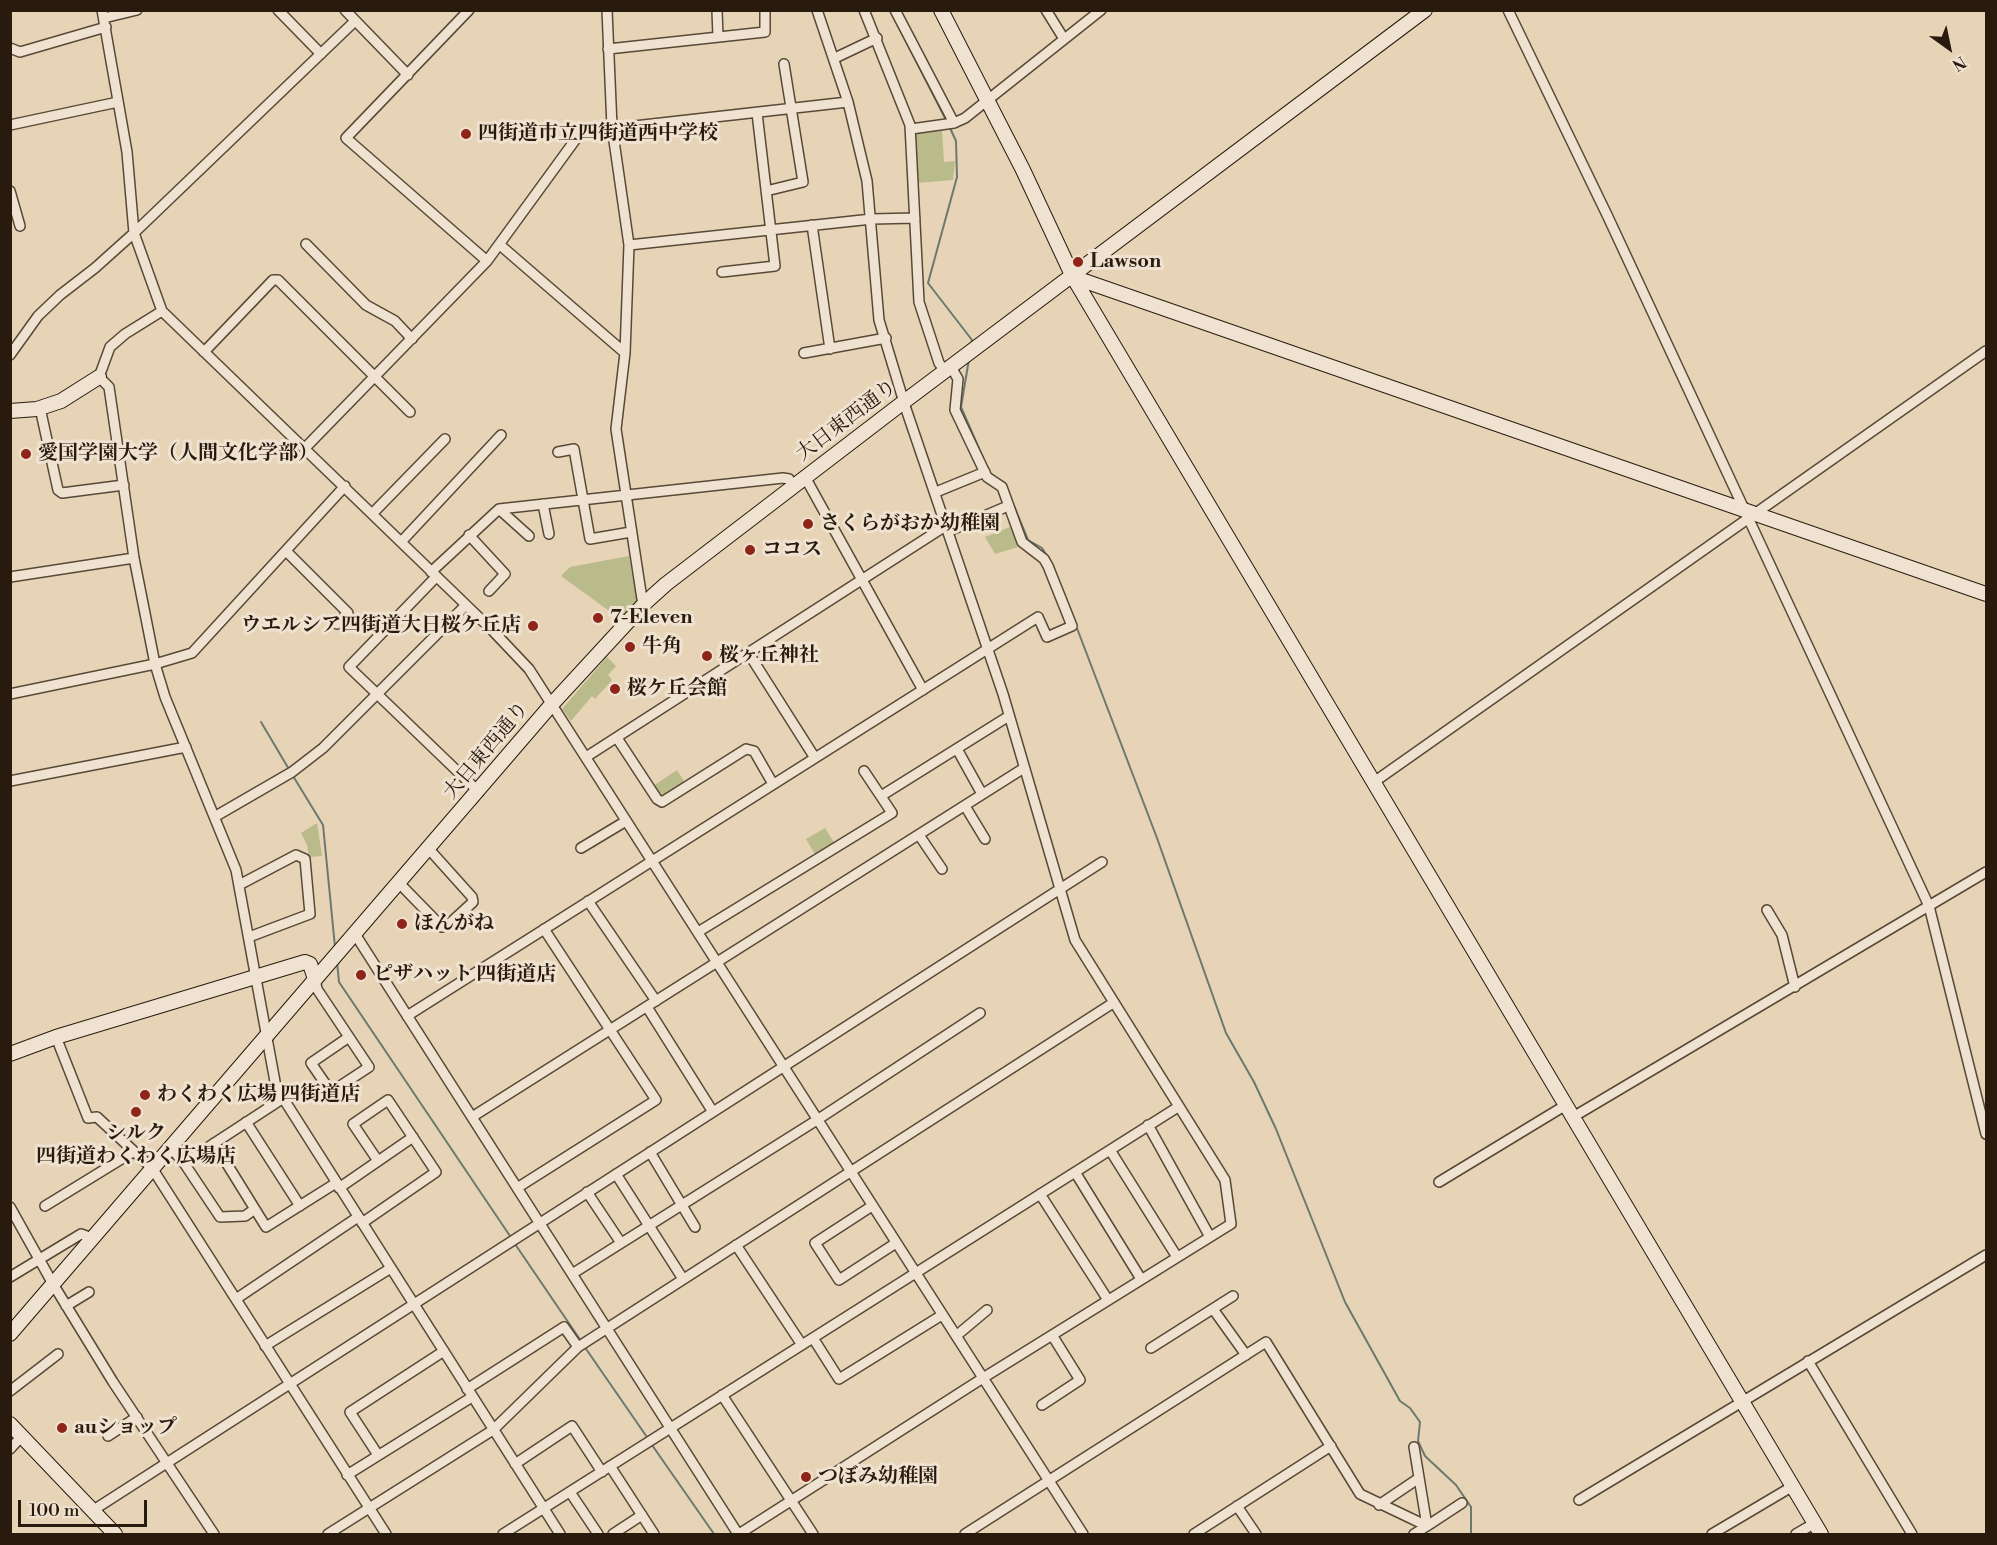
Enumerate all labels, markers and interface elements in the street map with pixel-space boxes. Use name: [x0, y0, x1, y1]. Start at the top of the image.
north arrow: [1919, 18, 1979, 78]
text: N: [1948, 51, 1970, 75]
place label: 四街道市立四街道西中学校: [478, 122, 718, 146]
marker: 四街道市立四街道西中学校: [459, 127, 473, 141]
place label: Lawson: [1090, 250, 1161, 274]
marker: Lawson: [1071, 255, 1085, 269]
street label: 大日東西通り: [792, 375, 902, 467]
place label: 愛国学園大学（人間文化学部）: [38, 442, 318, 466]
marker: 愛国学園大学（人間文化学部）: [19, 447, 33, 461]
place label: さくらがおか幼稚園: [820, 512, 1000, 536]
marker: さくらがおか幼稚園: [801, 517, 815, 531]
place label: ココス: [762, 538, 822, 562]
marker: ココス: [743, 543, 757, 557]
place label: 7-Eleven: [610, 606, 693, 630]
marker: 7-Eleven: [591, 611, 605, 625]
place label: ウエルシア四街道大日桜ケ丘店: [241, 614, 521, 638]
marker: ウエルシア四街道大日桜ケ丘店: [526, 619, 540, 633]
place label: 牛角: [642, 635, 682, 659]
marker: 牛角: [623, 640, 637, 654]
place label: 桜ヶ丘神社: [719, 644, 819, 668]
marker: 桜ヶ丘神社: [700, 649, 714, 663]
place label: 桜ケ丘会館: [627, 677, 727, 701]
marker: 桜ケ丘会館: [608, 682, 622, 696]
street label: 大日東西通り: [439, 697, 535, 805]
place label: ほんがね: [414, 912, 494, 936]
marker: ほんがね: [395, 917, 409, 931]
place label: ピザハット 四街道店: [373, 963, 556, 987]
marker: ピザハット 四街道店: [354, 968, 368, 982]
place label: わくわく広場 四街道店: [157, 1083, 360, 1107]
marker: わくわく広場 四街道店: [138, 1088, 152, 1102]
marker: シルク 四街道わくわく広場店: [129, 1105, 143, 1119]
place label: シルク 四街道わくわく広場店: [36, 1122, 236, 1169]
place label: auショップ: [74, 1416, 177, 1440]
marker: auショップ: [55, 1421, 69, 1435]
place label: つぼみ幼稚園: [818, 1465, 938, 1489]
marker: つぼみ幼稚園: [799, 1470, 813, 1484]
scale bar: [21, 1488, 150, 1526]
text: 100 m: [29, 1499, 80, 1522]

